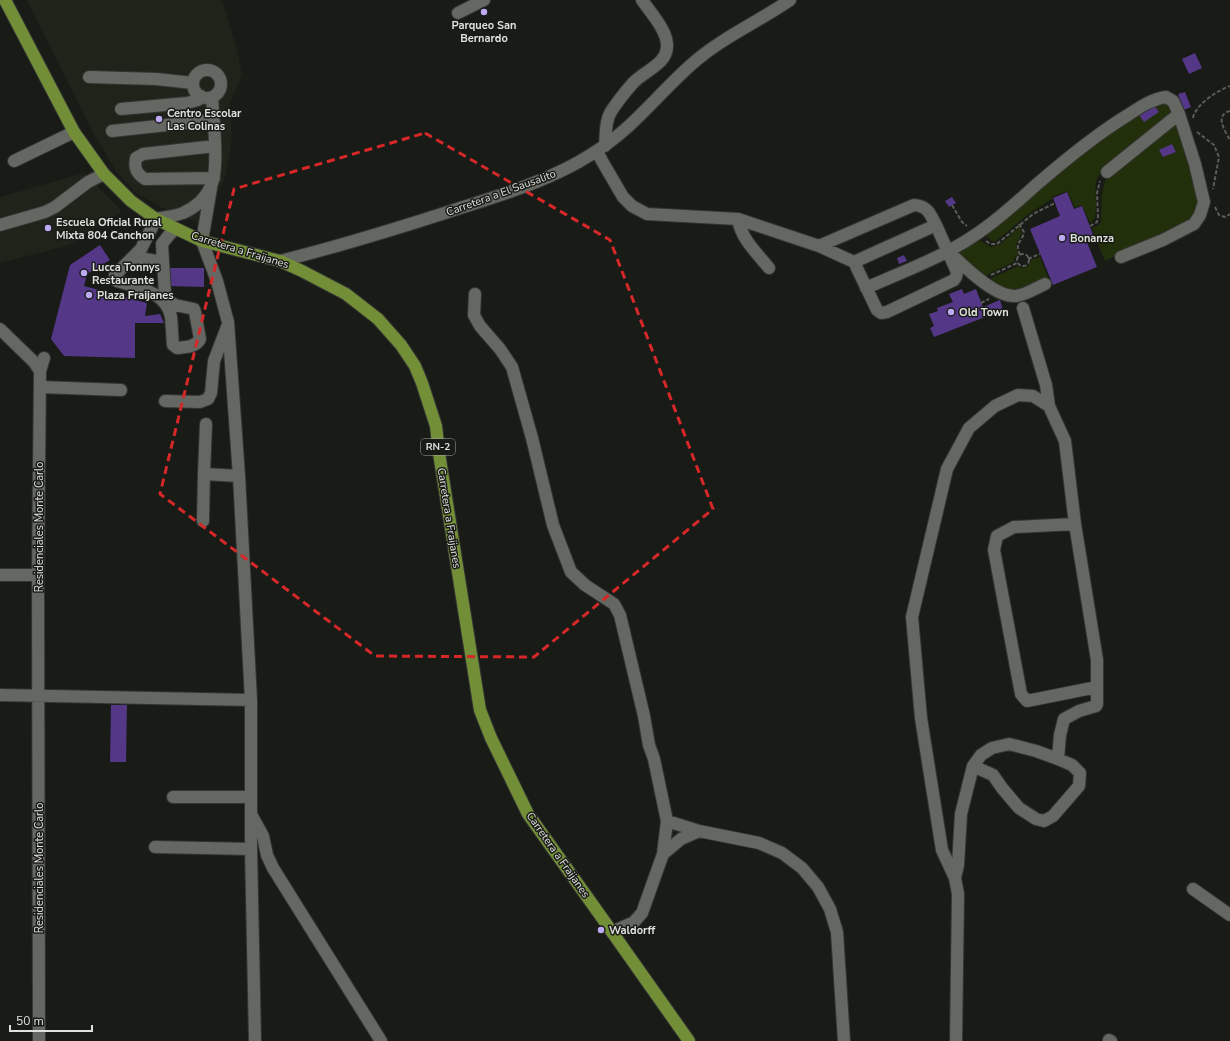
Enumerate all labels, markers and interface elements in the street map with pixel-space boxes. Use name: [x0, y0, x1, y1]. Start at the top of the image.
marker: Parqueo San Bernardo: [479, 7, 489, 17]
place label: Parqueo San Bernardo: [452, 18, 516, 46]
place label: Centro Escolar Las Colinas: [167, 106, 242, 134]
marker: Centro Escolar Las Colinas: [154, 114, 164, 124]
street label: Carretera a El Sausalito: [444, 166, 558, 220]
place label: Escuela Oficial Rural Mixta 804 Canchon: [56, 215, 162, 243]
marker: Escuela Oficial Rural Mixta 804 Canchon: [43, 223, 53, 233]
street label: Carretera a Fraijanes: [189, 228, 291, 272]
place label: Bonanza: [1070, 231, 1114, 246]
marker: Bonanza: [1057, 233, 1067, 243]
place label: Lucca Tonnys Restaurante: [92, 260, 160, 288]
marker: Lucca Tonnys Restaurante: [79, 268, 89, 278]
place label: Plaza Fraijanes: [97, 288, 174, 303]
marker: Plaza Fraijanes: [84, 290, 94, 300]
place label: Old Town: [959, 305, 1009, 320]
marker: Old Town: [946, 307, 956, 317]
road number: RN-2: [421, 439, 455, 455]
street label: Residenciales Monte Carlo: [32, 462, 47, 592]
street label: Carretera a Fraijanes: [434, 467, 464, 569]
street label: Residenciales Monte Carlo: [32, 803, 47, 933]
street label: Carretera a Fraijanes: [523, 809, 593, 901]
place label: Waldorff: [609, 923, 656, 938]
marker: Waldorff: [596, 925, 606, 935]
scale bar: [10, 1007, 92, 1033]
text: 50 m: [16, 1013, 44, 1029]

